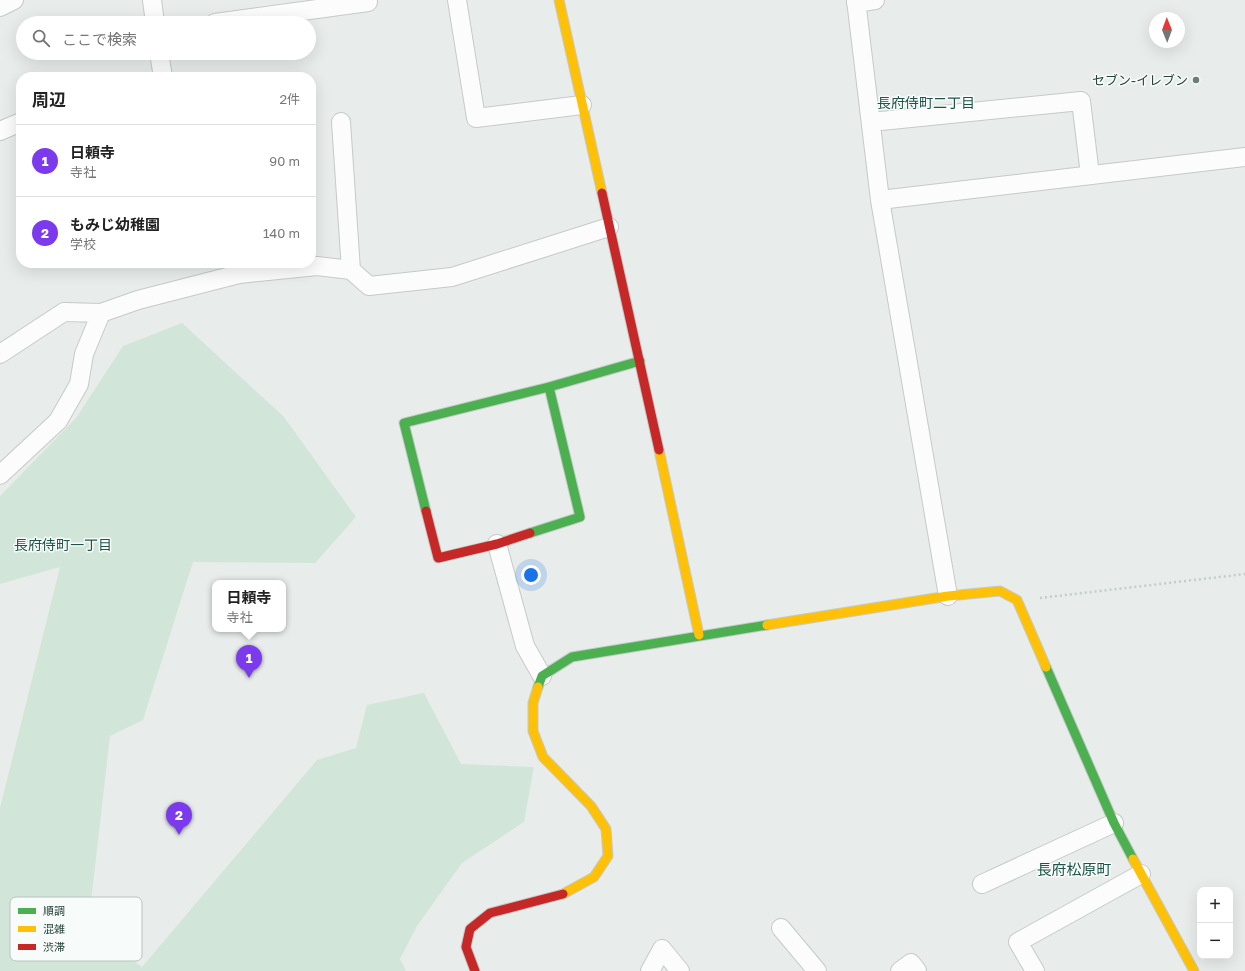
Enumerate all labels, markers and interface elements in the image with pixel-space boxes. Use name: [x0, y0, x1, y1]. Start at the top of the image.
north arrow: [1149, 12, 1185, 48]
search box: [16, 16, 316, 60]
icon: search: [30, 27, 52, 49]
text: ここで検索: [62, 30, 137, 48]
place label: セブン-イレブン: [1092, 72, 1188, 88]
marker: セブン-イレブン: [1191, 75, 1201, 85]
text: 周辺: [32, 89, 66, 110]
text: 2件: [279, 91, 300, 107]
district label: 長府侍町二丁目: [877, 94, 975, 111]
text: 日頼寺: [70, 143, 115, 161]
text: 1: [42, 153, 48, 169]
text: 90 m: [269, 153, 300, 169]
text: 寺社: [70, 164, 96, 180]
text: もみじ幼稚園: [70, 215, 160, 233]
text: 2: [41, 225, 49, 241]
text: 140 m: [263, 225, 300, 241]
text: 学校: [70, 236, 96, 252]
district label: 長府侍町一丁目: [14, 536, 112, 553]
your location: [521, 565, 541, 585]
popup: [212, 580, 286, 632]
text: 日頼寺: [226, 588, 272, 606]
text: 寺社: [226, 609, 253, 625]
pin: 1: [236, 645, 262, 678]
pin: 2: [166, 802, 192, 835]
district label: 長府松原町: [1036, 860, 1112, 878]
map controls: [1197, 887, 1233, 959]
button: +: [1197, 887, 1233, 923]
legend: [10, 897, 142, 961]
text: 順調: [43, 904, 65, 917]
text: 混雑: [43, 922, 65, 935]
button: −: [1197, 923, 1233, 959]
text: 渋滞: [43, 940, 65, 953]

